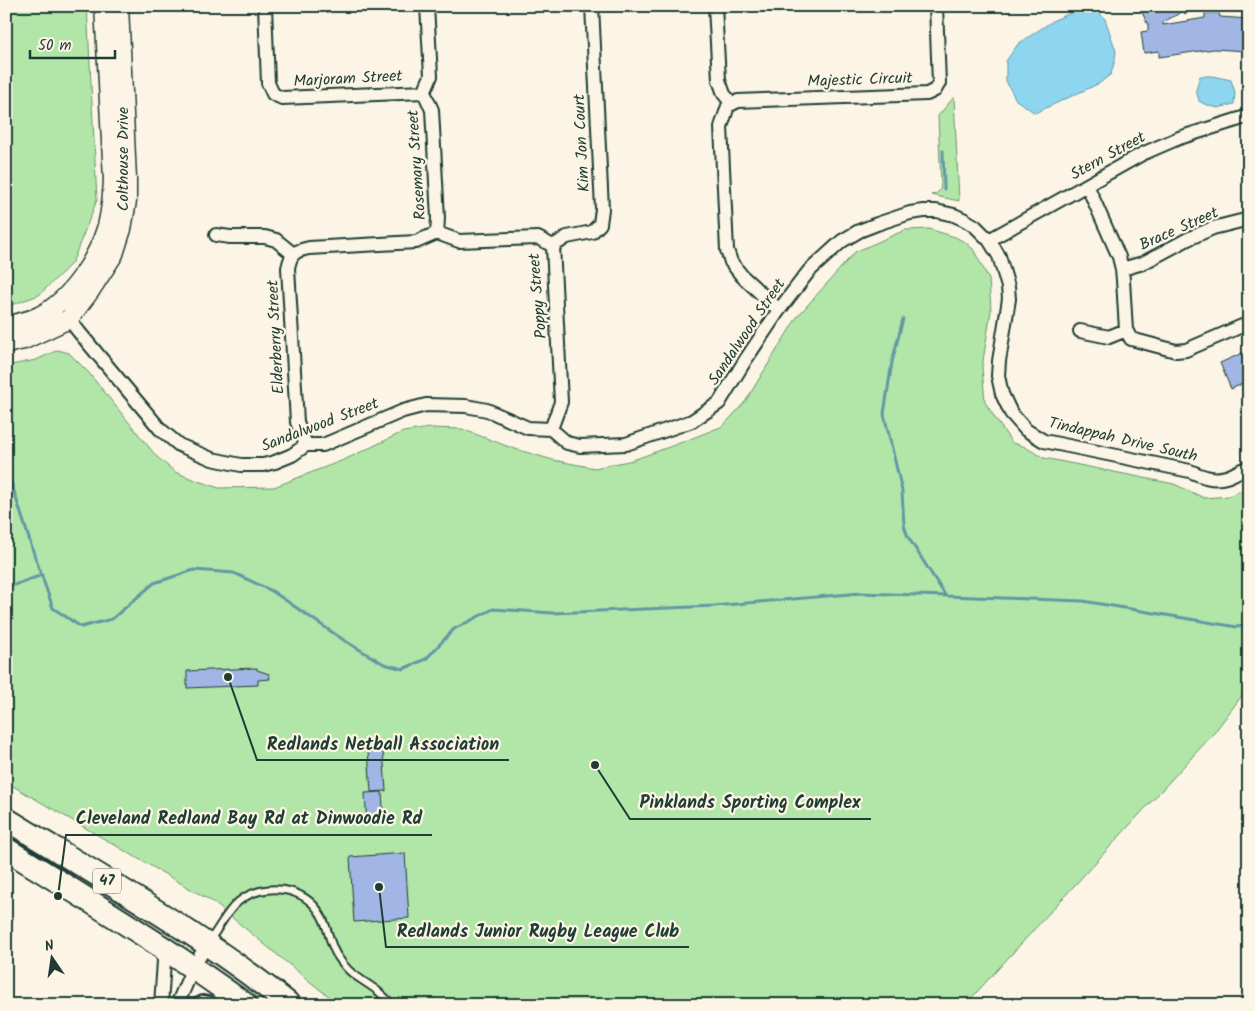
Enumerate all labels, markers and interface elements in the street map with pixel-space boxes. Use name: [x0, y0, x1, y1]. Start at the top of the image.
scale bar: [30, 28, 115, 60]
text: 50 m: [38, 34, 72, 58]
street label: Marjoram Street: [293, 64, 404, 94]
street label: Majestic Circuit: [807, 66, 914, 94]
street label: Kim Jon Court: [567, 93, 597, 193]
street label: Colthouse Drive: [111, 107, 136, 211]
street label: Rosemary Street: [401, 108, 433, 221]
street label: Stern Street: [1066, 125, 1151, 187]
street label: Brace Street: [1135, 200, 1223, 258]
street label: Poppy Street: [522, 251, 554, 340]
street label: Sandalwood Street: [702, 273, 793, 390]
street label: Elderberry Street: [260, 278, 291, 395]
street label: Sandalwood Street: [258, 391, 383, 459]
street label: Tindappah Drive South: [1046, 411, 1200, 469]
callout: Redlands Netball Association: [257, 727, 509, 760]
text: Redlands Netball Association: [267, 731, 499, 760]
callout: Pinklands Sporting Complex: [630, 786, 871, 819]
text: Pinklands Sporting Complex: [640, 789, 861, 818]
callout: Cleveland Redland Bay Rd at Dinwoodie Rd: [66, 802, 432, 835]
text: Cleveland Redland Bay Rd at Dinwoodie Rd: [76, 805, 422, 834]
road number: 47: [93, 868, 121, 894]
callout: Redlands Junior Rugby League Club: [386, 914, 689, 947]
text: Redlands Junior Rugby League Club: [397, 918, 679, 947]
north arrow: [28, 934, 78, 984]
text: N: [43, 935, 56, 958]

